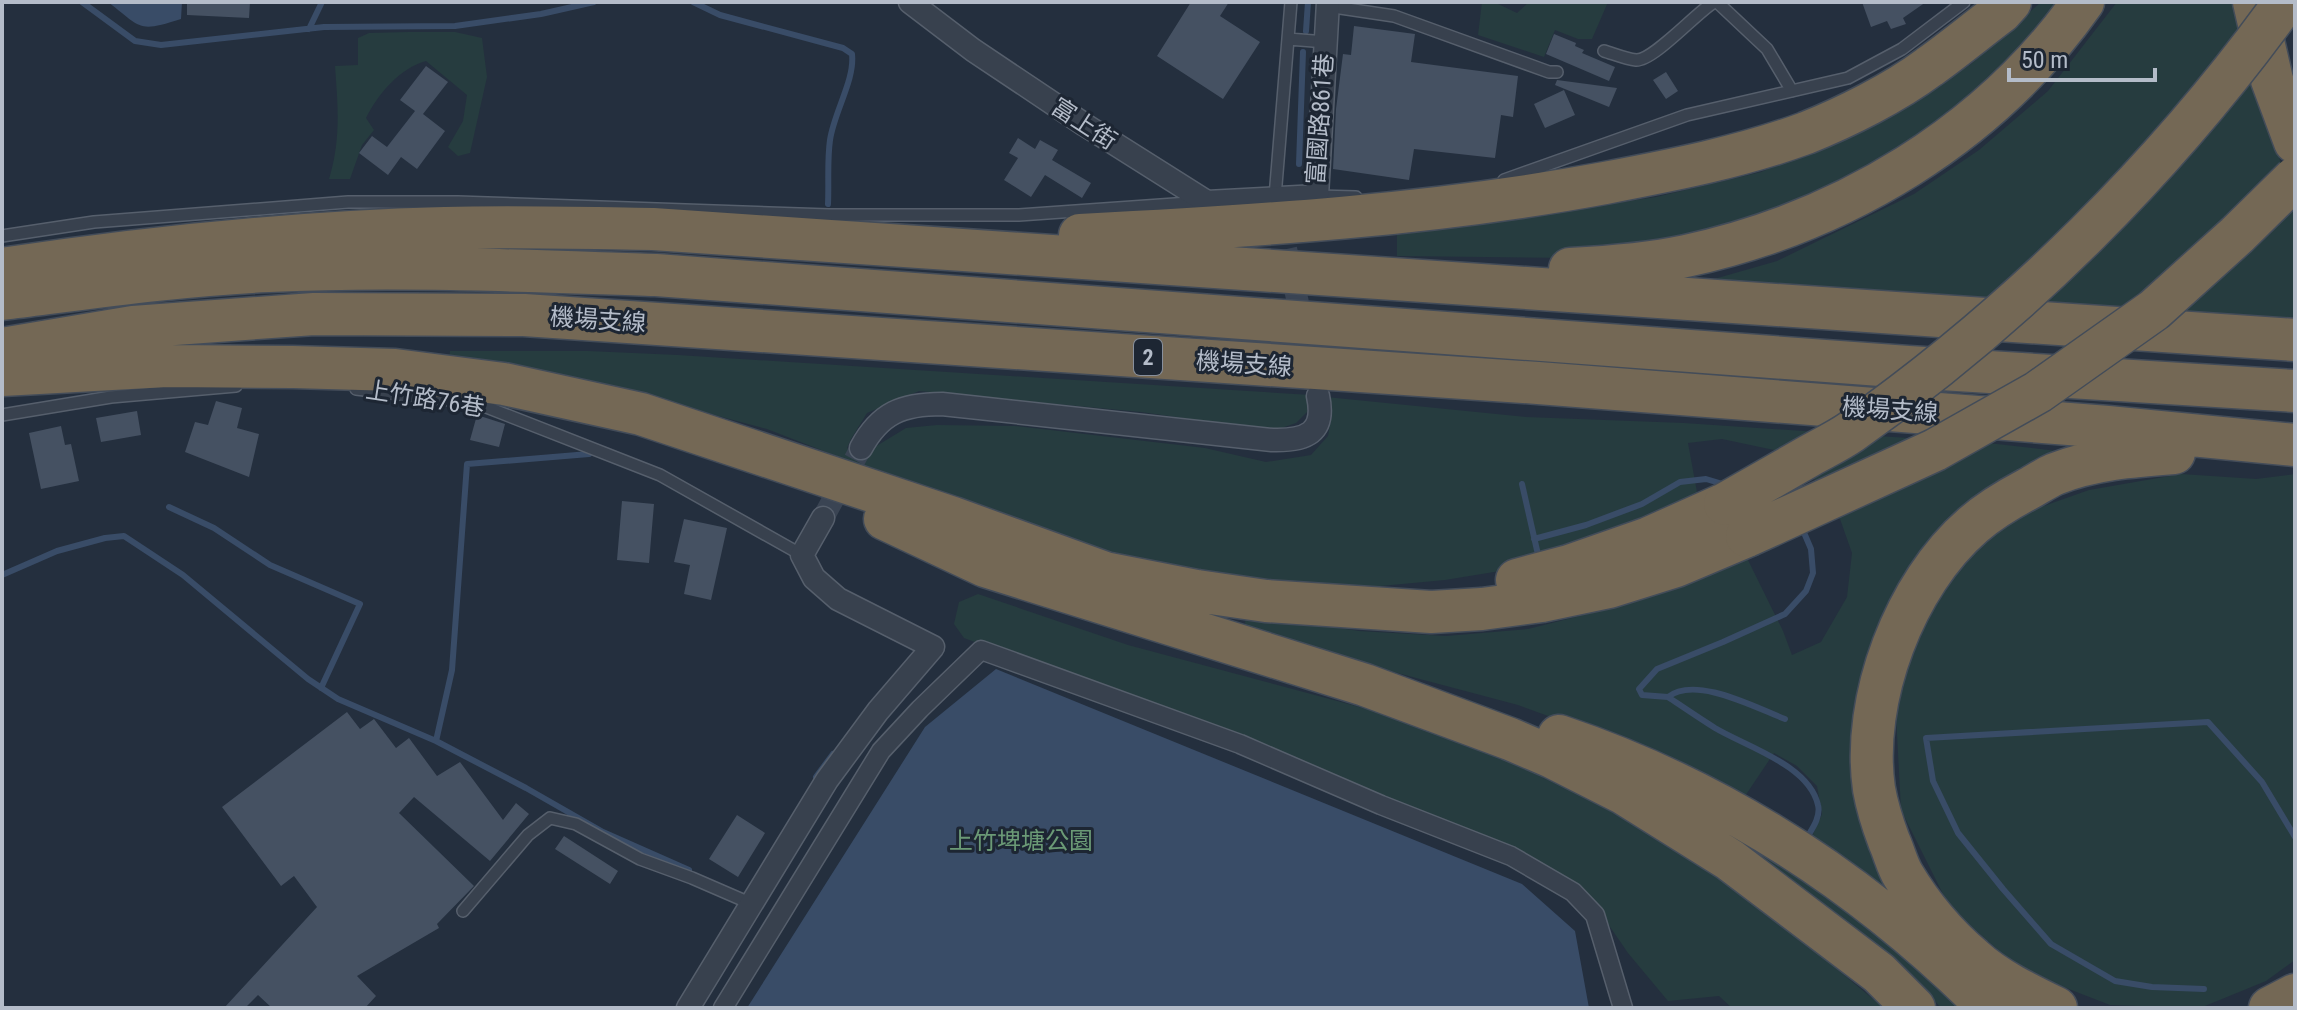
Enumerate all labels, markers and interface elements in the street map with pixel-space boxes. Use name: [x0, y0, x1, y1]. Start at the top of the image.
scale bar: [2009, 32, 2155, 82]
text: 50 m: [2021, 46, 2068, 74]
street label: 富國路861巷: [1301, 52, 1339, 186]
street label: 富上街: [1046, 93, 1122, 155]
street label: 機場支線: [549, 303, 647, 337]
road number: 2: [1134, 339, 1162, 375]
street label: 機場支線: [1195, 347, 1293, 381]
street label: 上竹路76巷: [364, 376, 486, 422]
street label: 機場支線: [1841, 393, 1939, 427]
park label: 上竹埤塘公園: [949, 827, 1093, 855]

